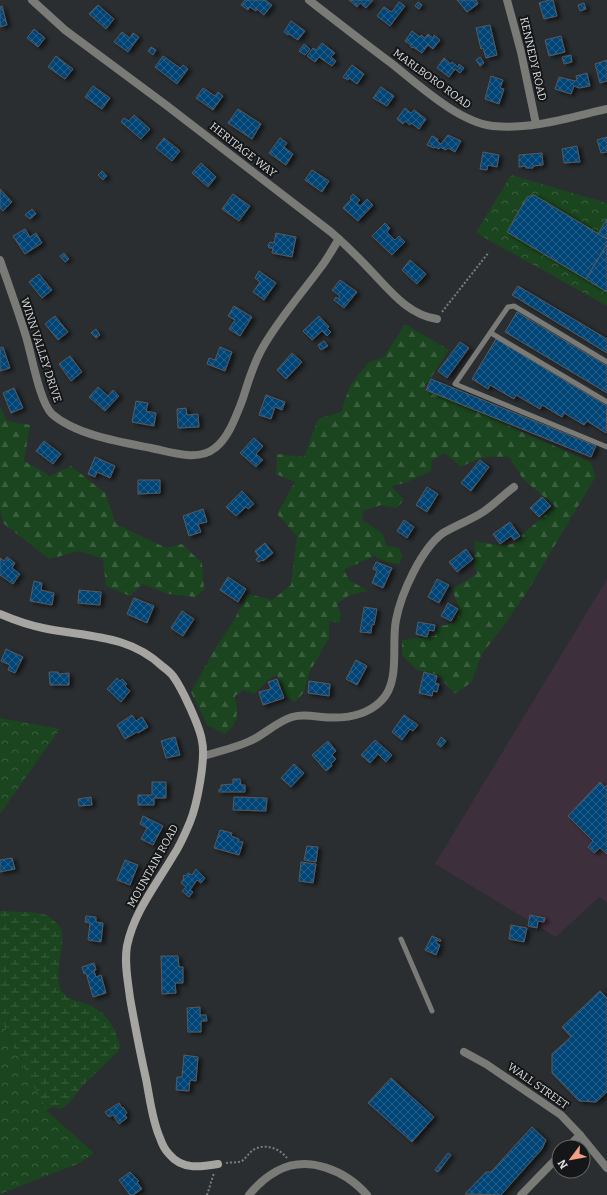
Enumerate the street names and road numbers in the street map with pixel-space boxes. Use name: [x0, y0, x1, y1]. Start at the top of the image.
street label: KENNEDY ROAD: [517, 16, 549, 102]
street label: MARLBORO ROAD: [391, 46, 474, 112]
street label: HERITAGE WAY: [207, 120, 280, 181]
street label: WINN VALLEY DRIVE: [18, 296, 64, 404]
street label: MOUNTAIN ROAD: [125, 822, 181, 910]
street label: WALL STREET: [505, 1060, 571, 1112]

